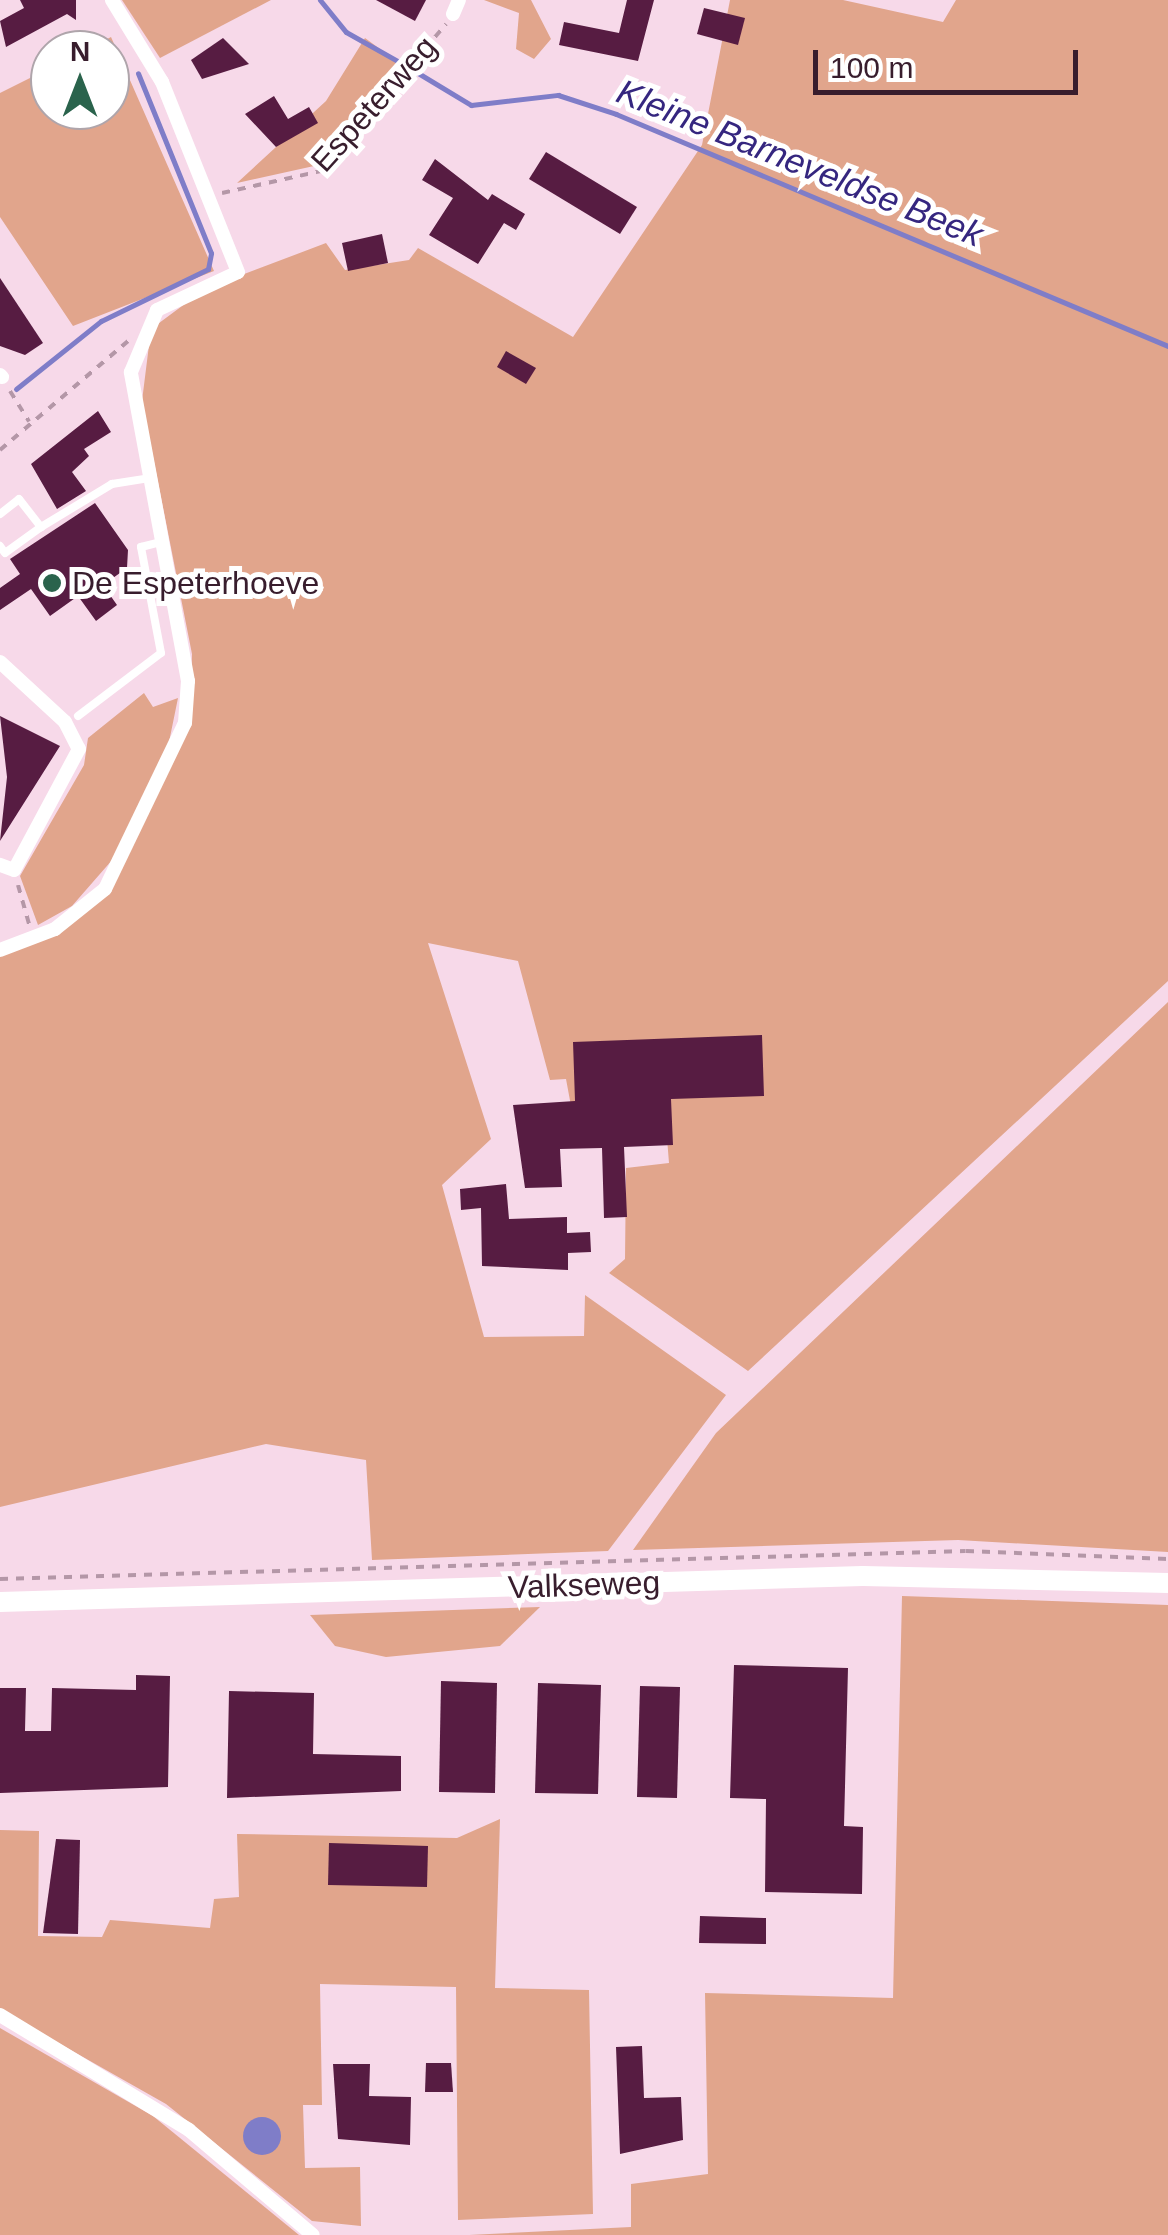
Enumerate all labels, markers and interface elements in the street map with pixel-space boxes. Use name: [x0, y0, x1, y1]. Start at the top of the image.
street label: Espeterweg: [303, 28, 445, 180]
north arrow: [30, 30, 130, 130]
scale bar: [818, 30, 1083, 92]
text: N: [70, 36, 90, 67]
text: 100 m: [830, 51, 913, 84]
water label: Kleine Barneveldse Beek: [611, 70, 989, 256]
place label: De Espeterhoeve: [72, 564, 319, 602]
marker: De Espeterhoeve: [41, 572, 63, 594]
street label: Valkseweg: [507, 1563, 661, 1607]

